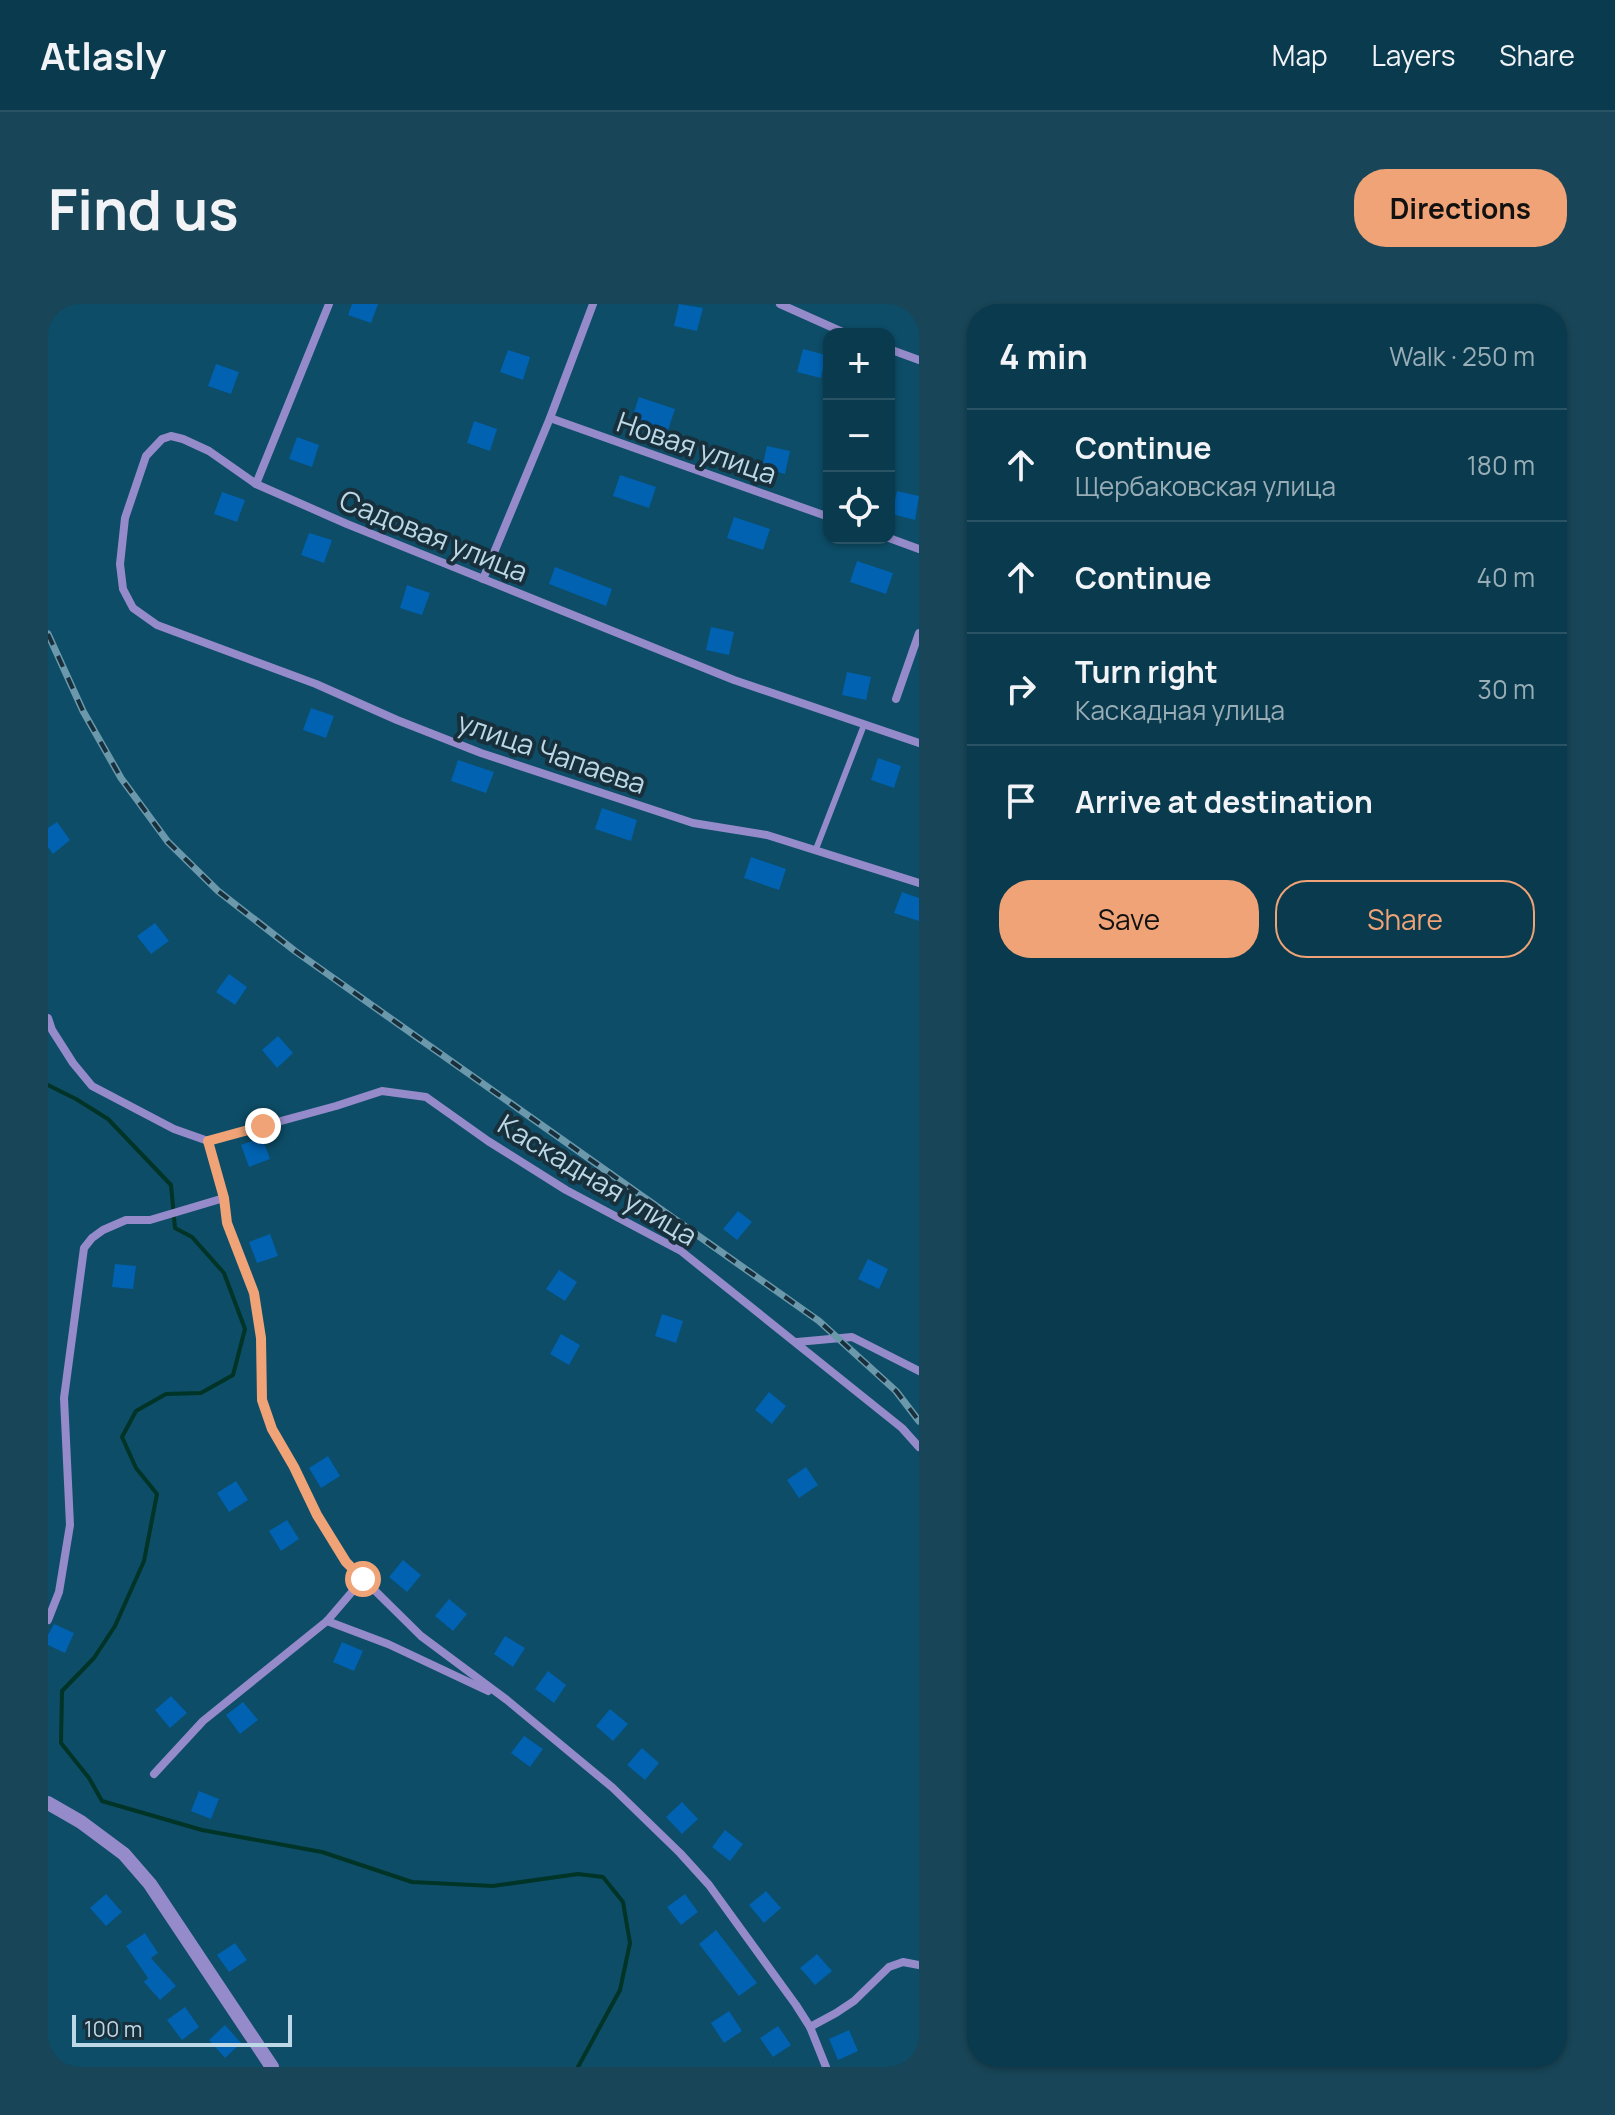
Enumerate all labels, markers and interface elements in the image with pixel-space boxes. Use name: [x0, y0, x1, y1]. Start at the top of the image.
text: Atlasly: [40, 29, 166, 81]
text: Map: [1272, 36, 1328, 74]
text: Layers: [1372, 36, 1455, 74]
text: Share: [1499, 36, 1575, 74]
button: Directions: [1354, 169, 1567, 247]
text: Find us: [48, 170, 239, 247]
map controls: [823, 328, 895, 544]
button: +: [823, 328, 895, 400]
text: 4 min: [999, 333, 1088, 379]
text: Walk · 250 m: [1389, 338, 1535, 374]
button: −: [823, 400, 895, 472]
street label: Новая улица: [612, 402, 782, 492]
text: Continue: [1075, 427, 1211, 468]
icon: ahead: [999, 443, 1043, 487]
text: 180 m: [1467, 447, 1535, 483]
text: Щербаковская улица: [1075, 468, 1336, 504]
button: locate: [823, 472, 895, 544]
street label: Садовая улица: [334, 480, 534, 590]
icon: ahead: [999, 555, 1043, 599]
text: Continue: [1075, 557, 1211, 598]
text: 40 m: [1477, 559, 1535, 595]
text: Turn right: [1075, 651, 1218, 692]
icon: right: [999, 667, 1043, 711]
text: 30 m: [1478, 671, 1535, 707]
text: Каскадная улица: [1075, 692, 1285, 728]
street label: улица Чапаева: [453, 702, 651, 802]
icon: arrive: [999, 779, 1043, 823]
text: Arrive at destination: [1075, 781, 1373, 822]
button: Save: [999, 880, 1259, 958]
button: Share: [1275, 880, 1535, 958]
street label: Каскадная улица: [491, 1104, 705, 1254]
route end: [245, 1108, 281, 1144]
route start: [345, 1561, 381, 1597]
scale bar: [72, 2011, 292, 2047]
text: 100 m: [84, 2014, 142, 2044]

